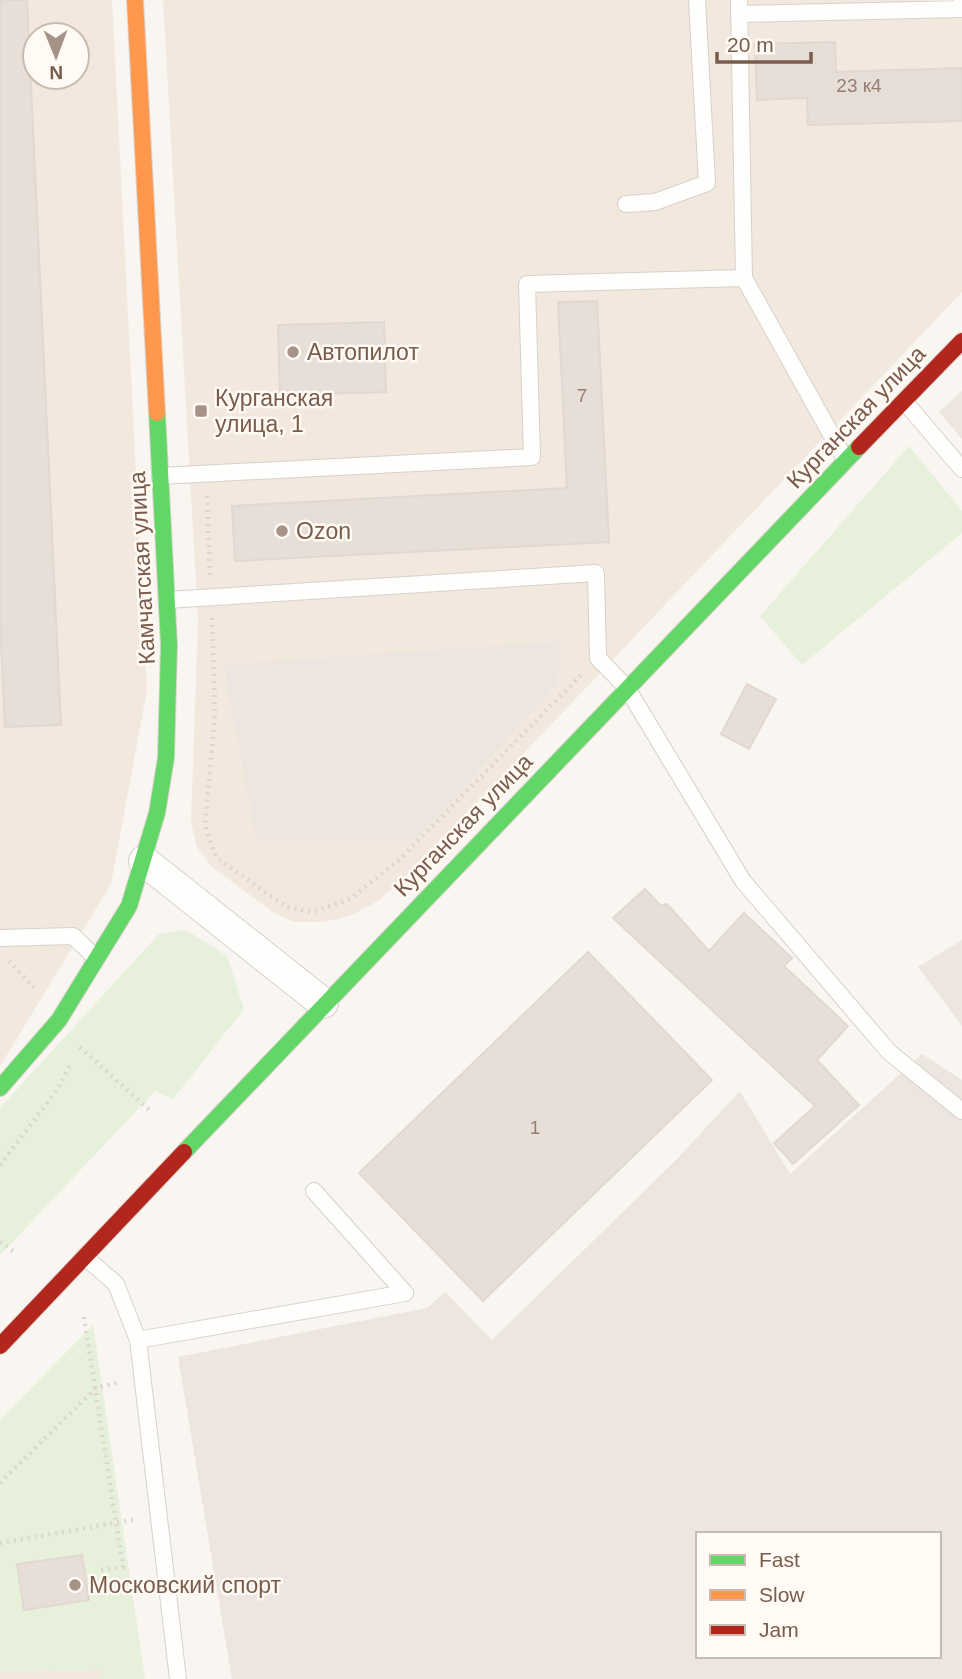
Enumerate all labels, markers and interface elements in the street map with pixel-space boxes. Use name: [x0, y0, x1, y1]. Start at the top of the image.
north arrow: [21, 21, 91, 91]
scale bar: [717, 21, 811, 65]
text: 20 m: [727, 33, 774, 56]
text: N: [49, 62, 63, 83]
house number: 23 к4: [836, 75, 882, 96]
place label: Автопилот: [307, 339, 419, 365]
street label: Курганская улица: [781, 340, 931, 494]
marker: Автопилот: [285, 344, 301, 360]
place label: Курганская улица, 1: [215, 385, 333, 437]
house number: 7: [577, 385, 587, 406]
marker: Курганская улица, 1: [193, 403, 209, 419]
street label: Камчатская улица: [124, 471, 160, 665]
place label: Ozon: [296, 518, 351, 544]
marker: Ozon: [274, 523, 290, 539]
street label: Курганская улица: [388, 748, 538, 902]
house number: 1: [530, 1117, 540, 1138]
legend: [696, 1532, 941, 1658]
text: Fast: [759, 1548, 800, 1571]
place label: Московский спорт: [89, 1572, 281, 1598]
marker: Московский спорт: [67, 1577, 83, 1593]
text: Slow: [759, 1583, 805, 1606]
text: Jam: [759, 1618, 799, 1641]

